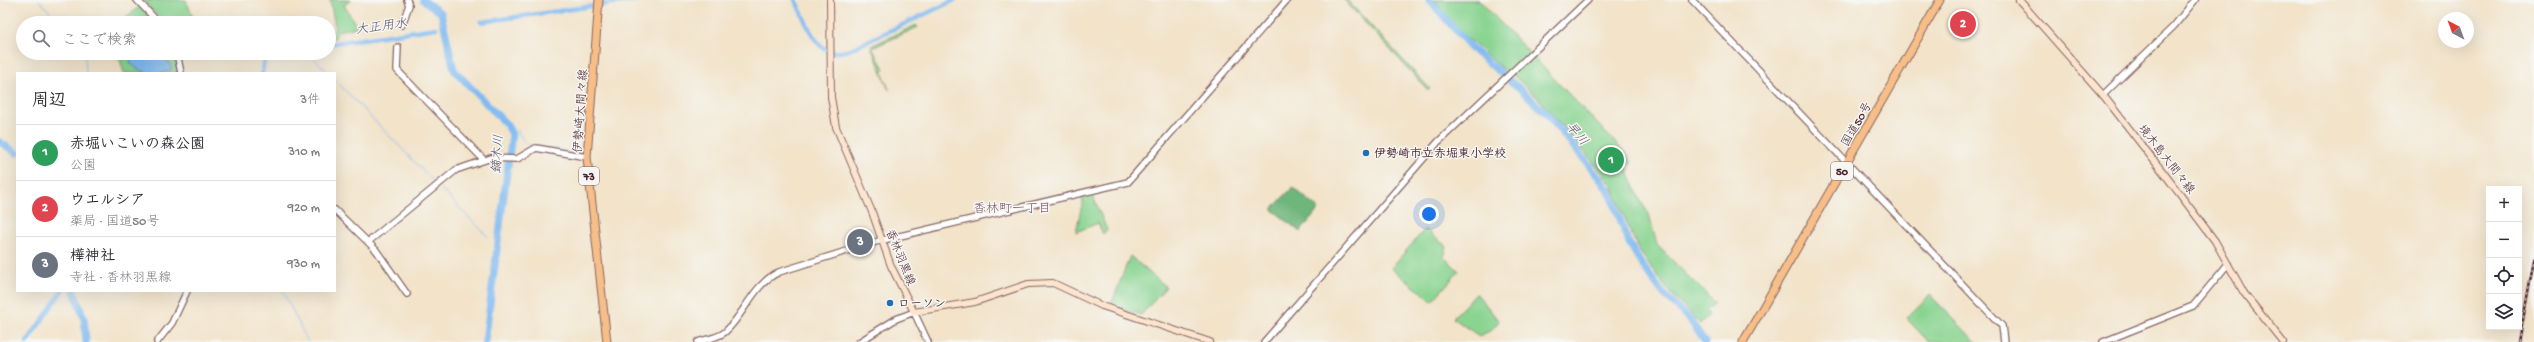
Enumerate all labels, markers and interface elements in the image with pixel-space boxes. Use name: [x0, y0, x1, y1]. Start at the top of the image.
pin: 2: [1950, 9, 1976, 39]
north arrow: [2438, 12, 2474, 48]
water label: 大正用水: [354, 15, 408, 39]
search box: [16, 16, 336, 60]
icon: search: [30, 27, 52, 49]
text: ここで検索: [62, 32, 137, 50]
street label: 伊勢崎大間々線: [571, 69, 592, 154]
text: 周辺: [32, 92, 66, 112]
text: 3件: [300, 93, 320, 108]
street label: 国道50号: [1839, 100, 1876, 150]
water label: 早川: [1562, 120, 1590, 149]
street label: 境木島大間々線: [2134, 122, 2198, 198]
water label: 鏑木川: [489, 134, 507, 174]
text: 赤堀いこいの森公園: [70, 136, 205, 154]
text: 1: [42, 145, 48, 160]
text: 310 m: [288, 145, 320, 160]
pin: 1: [1598, 145, 1624, 175]
place label: 伊勢崎市立赤堀東小学校: [1374, 147, 1506, 162]
marker: 伊勢崎市立赤堀東小学校: [1361, 148, 1371, 158]
text: 公園: [70, 159, 96, 174]
road number: 50: [1831, 162, 1853, 180]
road number: 73: [579, 167, 599, 185]
map controls: [2486, 186, 2522, 330]
button: +: [2486, 186, 2522, 222]
text: ウエルシア: [70, 192, 145, 210]
text: 2: [42, 201, 48, 216]
text: 920 m: [287, 201, 320, 216]
district label: 香林町一丁目: [973, 201, 1051, 217]
your location: [1419, 204, 1439, 224]
text: 薬局 · 国道50号: [70, 215, 159, 230]
button: −: [2486, 222, 2522, 258]
pin: 3: [847, 227, 873, 257]
street label: 香林羽黒線: [881, 227, 918, 288]
text: 樺神社: [70, 248, 115, 266]
text: 3: [42, 257, 48, 272]
text: 930 m: [287, 257, 320, 272]
button: locate: [2486, 258, 2522, 294]
text: 寺社 · 香林羽黒線: [70, 271, 171, 286]
button: layers: [2486, 294, 2522, 330]
marker: ローソン: [885, 298, 895, 308]
place label: ローソン: [898, 298, 946, 312]

